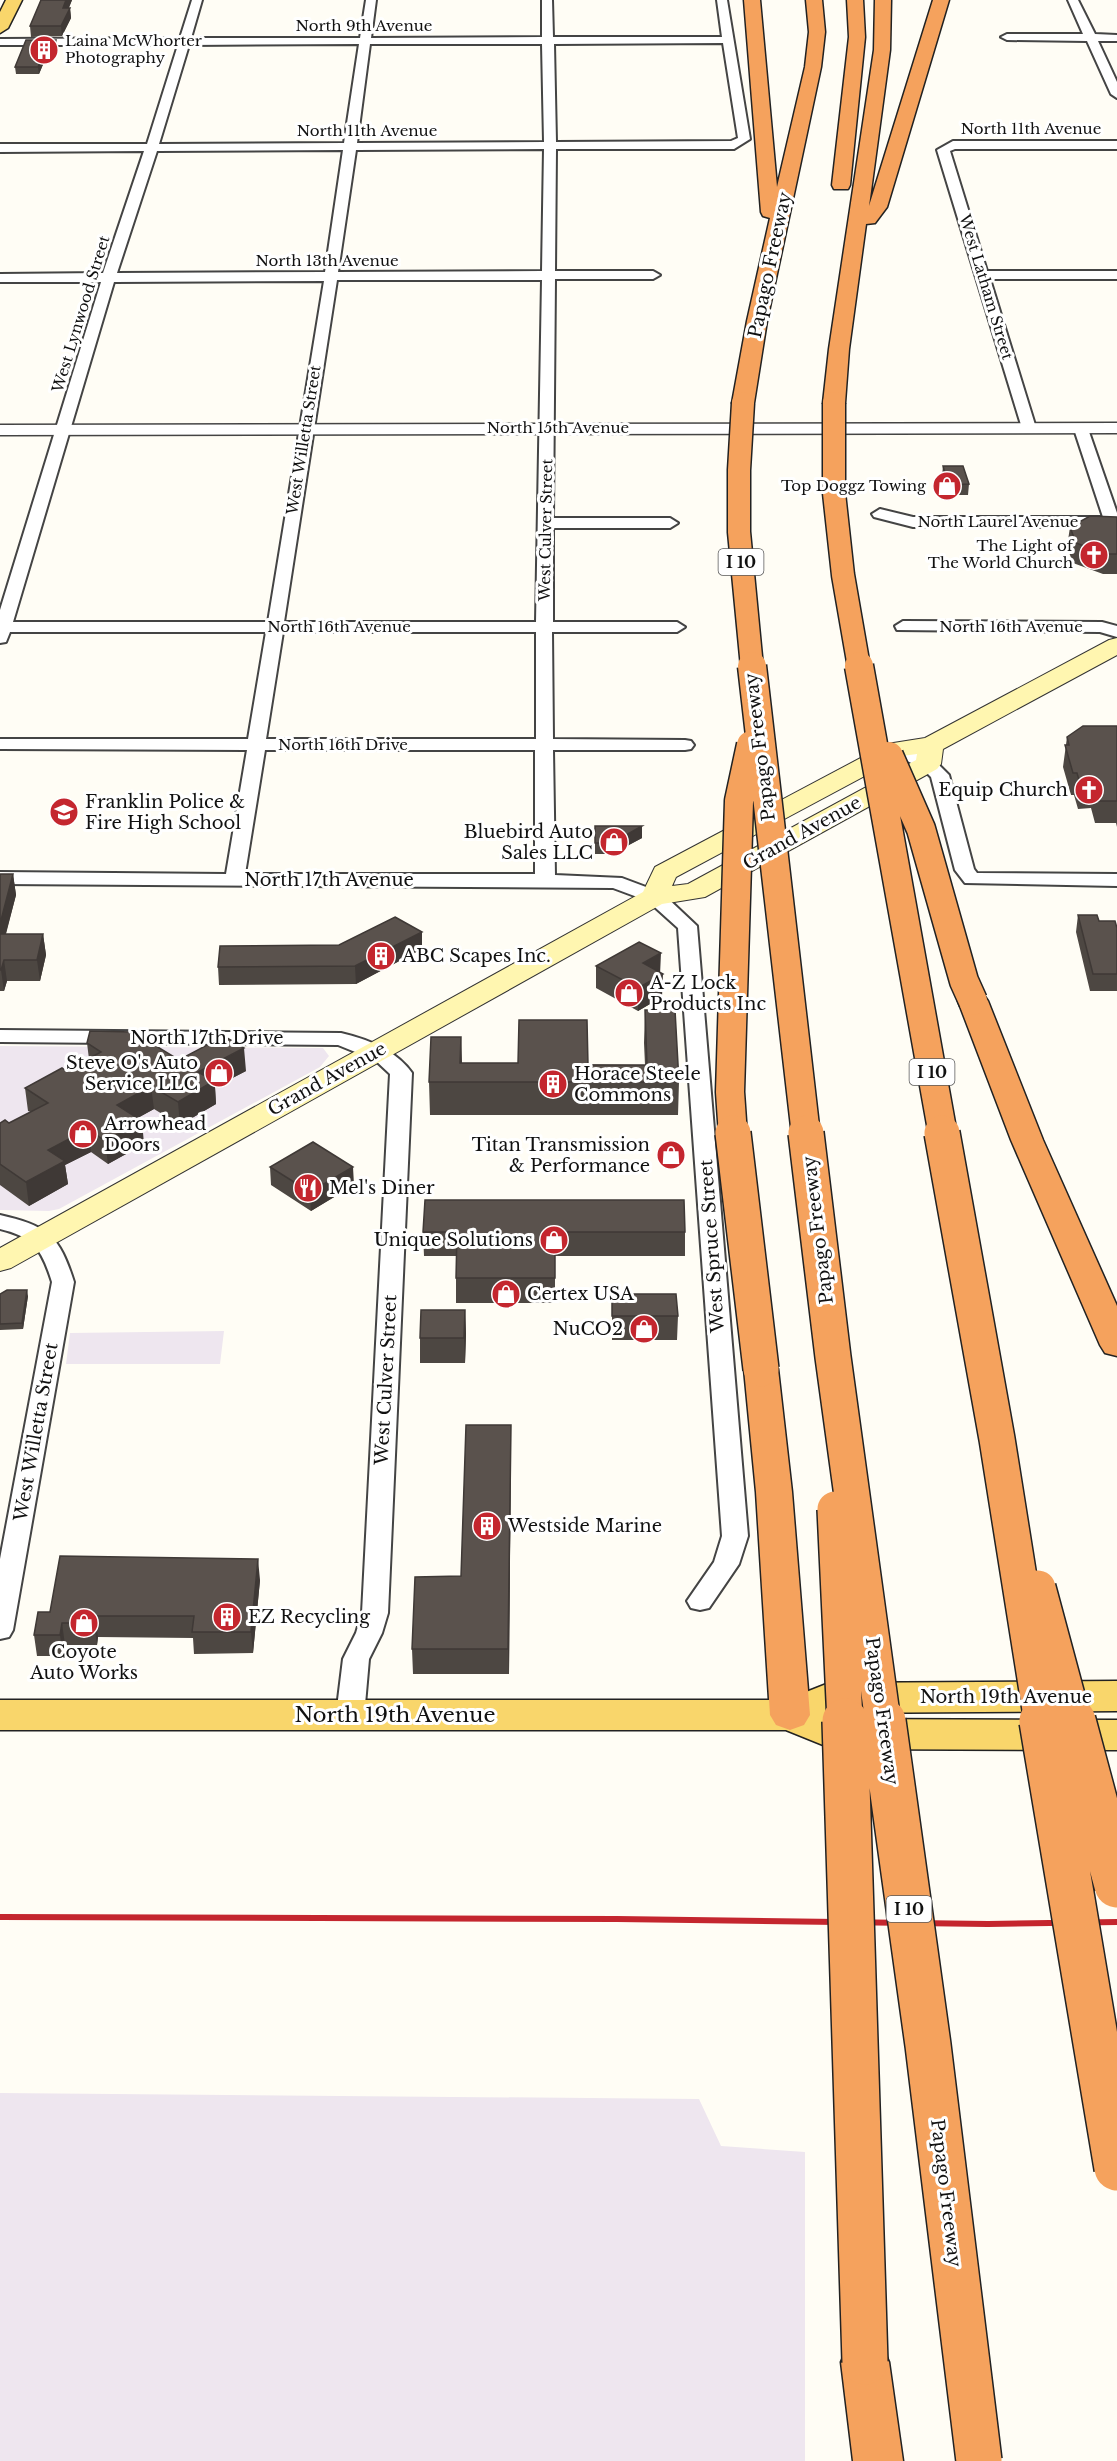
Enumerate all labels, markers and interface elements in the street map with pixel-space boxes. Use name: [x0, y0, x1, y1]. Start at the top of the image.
street label: North 9th Avenue: [296, 16, 432, 35]
place label: Laina McWhorter Photography: [65, 31, 203, 67]
building icon: Laina McWhorter Photography: [28, 34, 60, 66]
street label: North 11th Avenue: [961, 119, 1101, 138]
street label: North 11th Avenue: [297, 121, 437, 140]
street label: Papago Freeway: [744, 189, 796, 340]
street label: West Latham Street: [955, 211, 1018, 362]
street label: West Lynwood Street: [47, 233, 114, 396]
street label: North 13th Avenue: [255, 251, 399, 270]
street label: West Willetta Street: [282, 363, 325, 517]
street label: North 15th Avenue: [487, 418, 629, 437]
street label: West Culver Street: [535, 458, 556, 602]
shop icon: Top Doggz Towing: [931, 470, 963, 502]
place label: Top Doggz Towing: [781, 476, 927, 495]
street label: North Laurel Avenue: [918, 512, 1078, 531]
place label: The Light of The World Church: [928, 536, 1075, 572]
church icon: The Light of The World Church: [1078, 539, 1110, 571]
road number: I 10: [718, 549, 764, 575]
street label: North 16th Avenue: [267, 617, 411, 636]
street label: North 16th Avenue: [939, 617, 1083, 636]
street label: Papago Freeway: [740, 671, 780, 822]
street label: North 16th Drive: [278, 735, 408, 754]
church icon: Equip Church: [1073, 774, 1105, 806]
place label: Equip Church: [938, 779, 1068, 801]
place label: Franklin Police & Fire High School: [85, 791, 245, 834]
street label: Grand Avenue: [739, 791, 865, 875]
school or university icon: Franklin Police & Fire High School: [48, 796, 80, 828]
place label: Bluebird Auto Sales LLC: [464, 821, 593, 864]
shop icon: Bluebird Auto Sales LLC: [598, 826, 630, 858]
street label: North 17th Avenue: [244, 869, 414, 891]
building icon: ABC Scapes Inc.: [365, 940, 397, 972]
place label: ABC Scapes Inc.: [401, 945, 551, 967]
place label: A-Z Lock Products Inc: [649, 972, 766, 1015]
shop icon: A-Z Lock Products Inc: [613, 977, 645, 1009]
street label: North 17th Drive: [130, 1027, 284, 1049]
street label: Grand Avenue: [264, 1037, 390, 1121]
place label: Steve O's Auto Service LLC: [66, 1052, 198, 1095]
shop icon: Steve O's Auto Service LLC: [203, 1057, 235, 1089]
road number: I 10: [910, 1059, 954, 1085]
place label: Horace Steele Commons: [574, 1063, 701, 1106]
building icon: Horace Steele Commons: [537, 1068, 569, 1100]
place label: Arrowhead Doors: [103, 1113, 206, 1156]
shop icon: Arrowhead Doors: [67, 1118, 99, 1150]
place label: Titan Transmission & Performance: [472, 1134, 650, 1177]
shop icon: Titan Transmission & Performance: [655, 1139, 687, 1171]
street label: Papago Freeway: [798, 1154, 838, 1305]
street label: West Spruce Street: [695, 1158, 729, 1335]
restaurant icon: Mel's Diner: [292, 1172, 324, 1204]
place label: Mel's Diner: [329, 1177, 435, 1199]
shop icon: Unique Solutions: [538, 1224, 570, 1256]
place label: Unique Solutions: [374, 1229, 533, 1251]
shop icon: Certex USA: [490, 1278, 522, 1310]
place label: Certex USA: [527, 1283, 635, 1305]
street label: West Culver Street: [370, 1294, 401, 1467]
shop icon: NuCO2: [628, 1313, 660, 1345]
place label: NuCO2: [553, 1318, 623, 1340]
street label: West Willetta Street: [9, 1341, 63, 1524]
building icon: Westside Marine: [471, 1510, 503, 1542]
place label: Westside Marine: [507, 1515, 662, 1537]
building icon: EZ Recycling: [211, 1601, 243, 1633]
place label: EZ Recycling: [248, 1606, 370, 1628]
shop icon: Coyote Auto Works: [68, 1607, 100, 1639]
street label: Papago Freeway: [861, 1636, 903, 1787]
place label: Coyote Auto Works: [29, 1641, 138, 1684]
street label: North 19th Avenue: [920, 1686, 1092, 1708]
street label: North 19th Avenue: [295, 1702, 495, 1728]
road number: I 10: [886, 1896, 932, 1922]
street label: Papago Freeway: [926, 2118, 966, 2269]

